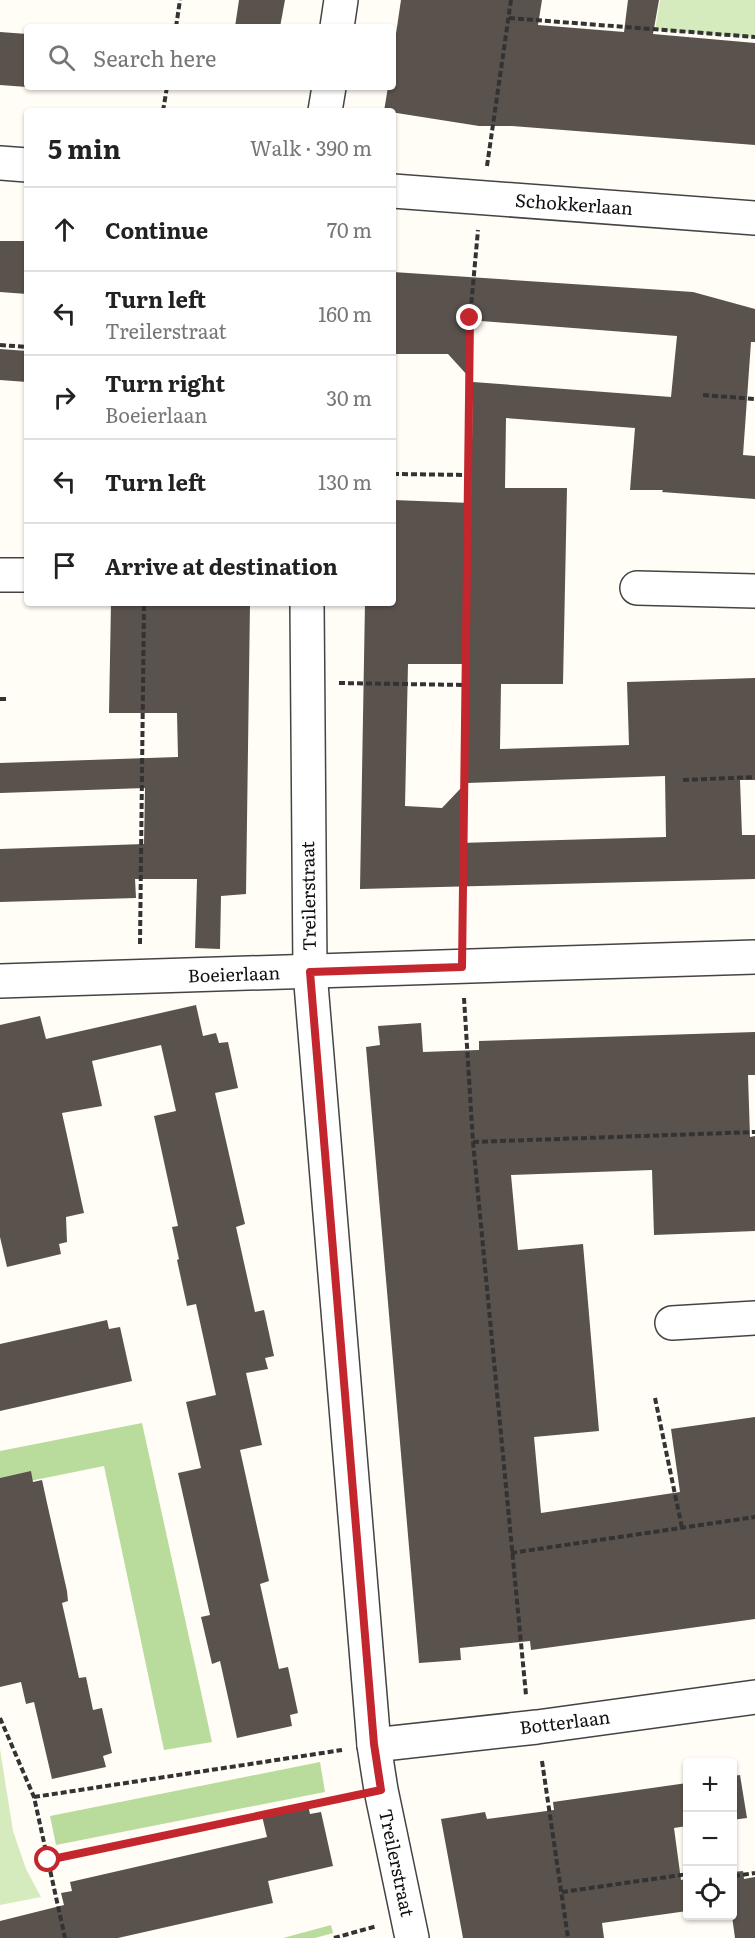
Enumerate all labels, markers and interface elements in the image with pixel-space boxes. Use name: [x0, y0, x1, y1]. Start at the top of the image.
search box: [24, 24, 396, 90]
icon: search: [45, 41, 78, 74]
text: Search here: [93, 41, 216, 74]
text: 5 min: [48, 128, 121, 167]
text: Walk · 390 m: [250, 132, 372, 162]
street label: Schokkerlaan: [514, 186, 634, 221]
icon: ahead: [48, 213, 81, 246]
text: Continue: [105, 213, 208, 246]
text: 70 m: [327, 214, 372, 244]
text: Turn left: [105, 282, 206, 315]
icon: left: [48, 297, 81, 330]
text: 160 m: [318, 298, 372, 328]
route end: [456, 304, 482, 330]
text: Treilerstraat: [105, 315, 227, 345]
text: Turn right: [105, 366, 225, 399]
icon: right: [48, 381, 81, 414]
text: 30 m: [326, 382, 372, 412]
text: Boeierlaan: [105, 399, 208, 429]
icon: left: [48, 465, 81, 498]
text: Turn left: [105, 465, 206, 498]
text: 130 m: [318, 466, 372, 496]
icon: arrive: [48, 549, 81, 582]
text: Arrive at destination: [105, 549, 338, 582]
street label: Treilerstraat: [293, 840, 322, 951]
street label: Boeierlaan: [187, 958, 281, 989]
street label: Botterlaan: [518, 1703, 612, 1740]
map controls: [683, 1758, 737, 1920]
button: +: [683, 1758, 737, 1812]
street label: Treilerstraat: [373, 1806, 422, 1920]
button: −: [683, 1812, 737, 1866]
route start: [34, 1846, 60, 1872]
button: locate: [683, 1866, 737, 1920]

